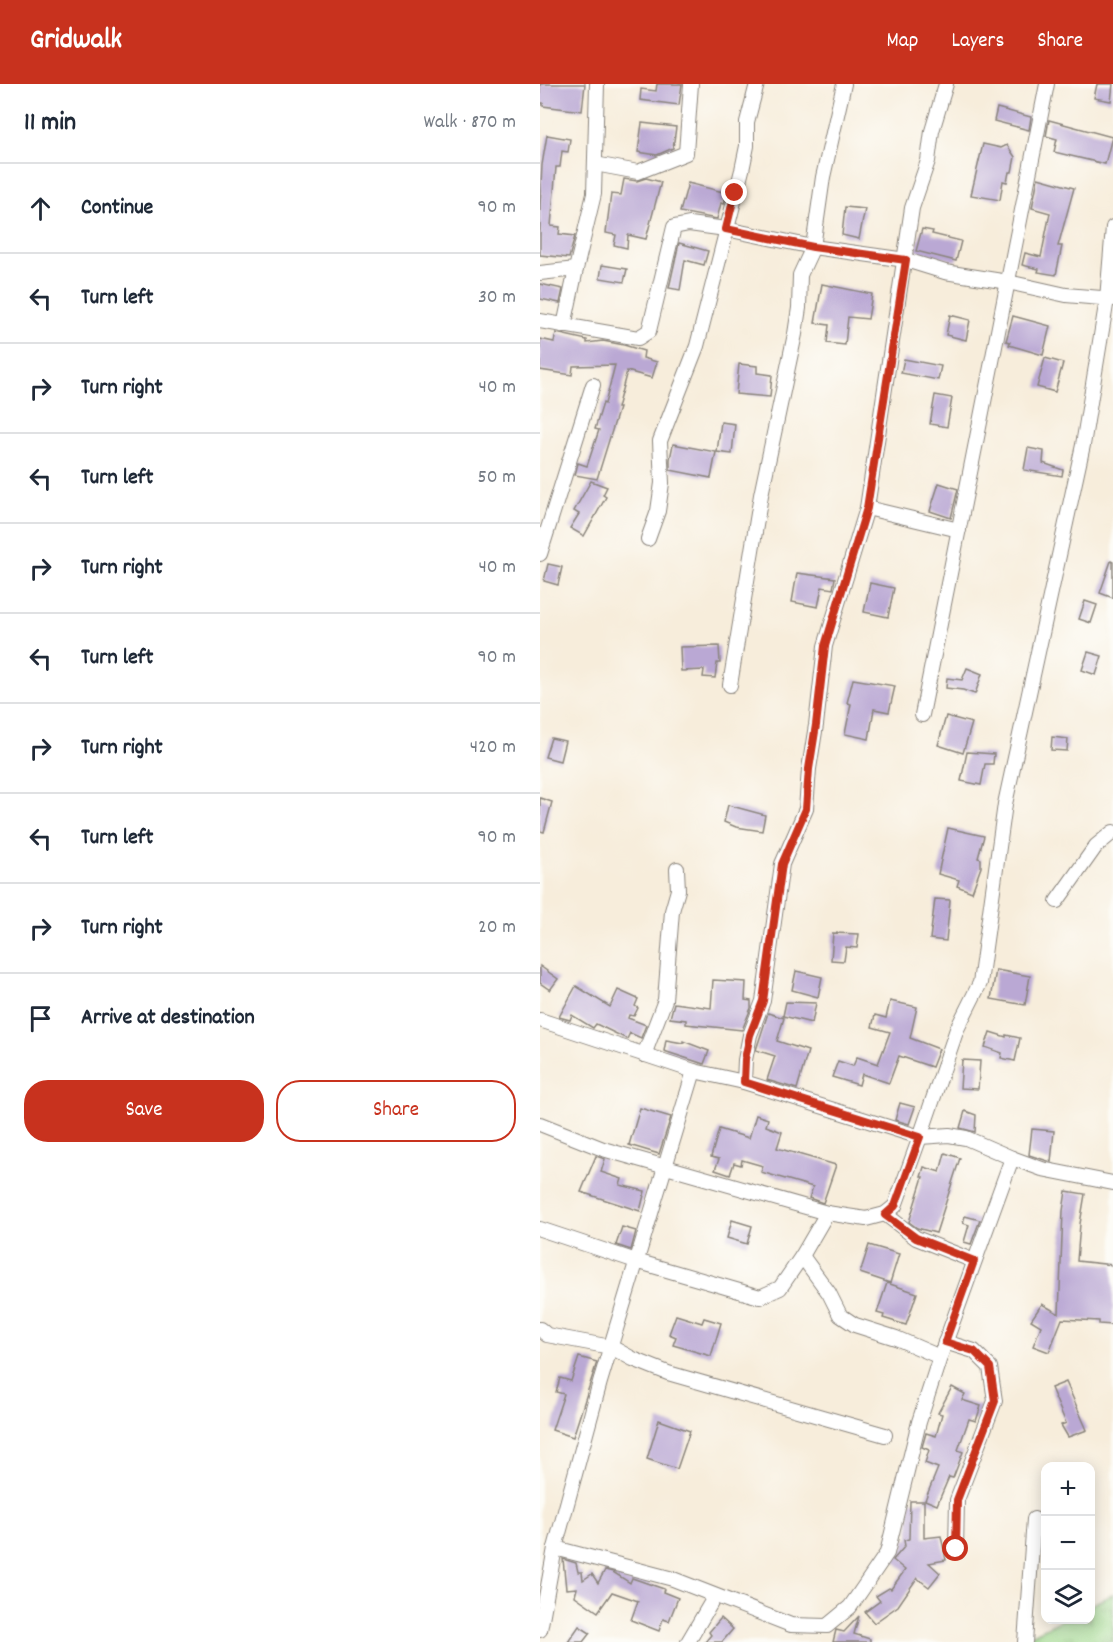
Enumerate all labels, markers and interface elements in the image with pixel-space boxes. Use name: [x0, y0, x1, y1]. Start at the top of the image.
text: Gridwalk: [30, 22, 122, 62]
text: Map: [887, 27, 918, 57]
text: Layers: [951, 27, 1004, 57]
text: Share: [1037, 27, 1083, 57]
text: 11 min: [24, 105, 76, 142]
text: Walk · 870 m: [424, 109, 516, 137]
route end: [721, 179, 747, 205]
icon: ahead: [24, 192, 57, 225]
text: Continue: [81, 193, 153, 224]
text: 90 m: [478, 194, 516, 222]
icon: left: [24, 282, 57, 315]
text: Turn left: [81, 283, 153, 314]
text: 30 m: [478, 284, 516, 312]
icon: right: [24, 372, 57, 405]
text: Turn right: [81, 373, 163, 404]
text: 40 m: [478, 374, 516, 402]
icon: left: [24, 462, 57, 495]
text: Turn left: [81, 463, 153, 494]
text: 50 m: [478, 464, 516, 492]
icon: right: [24, 552, 57, 585]
text: Turn right: [81, 553, 163, 584]
text: 40 m: [478, 554, 516, 582]
icon: left: [24, 642, 57, 675]
text: Turn left: [81, 643, 153, 674]
text: 90 m: [478, 644, 516, 672]
icon: right: [24, 732, 57, 765]
text: Turn right: [81, 733, 163, 764]
text: 420 m: [470, 734, 516, 762]
icon: left: [24, 822, 57, 855]
text: Turn left: [81, 823, 153, 854]
text: 90 m: [478, 824, 516, 852]
icon: right: [24, 912, 57, 945]
text: Turn right: [81, 913, 163, 944]
text: 20 m: [478, 914, 516, 942]
icon: arrive: [24, 1002, 57, 1035]
text: Arrive at destination: [81, 1003, 255, 1034]
button: Save: [24, 1080, 264, 1142]
button: Share: [276, 1080, 516, 1142]
map controls: [1041, 1462, 1095, 1624]
button: +: [1041, 1462, 1095, 1516]
button: −: [1041, 1516, 1095, 1570]
route start: [942, 1535, 968, 1561]
button: layers: [1041, 1570, 1095, 1624]

